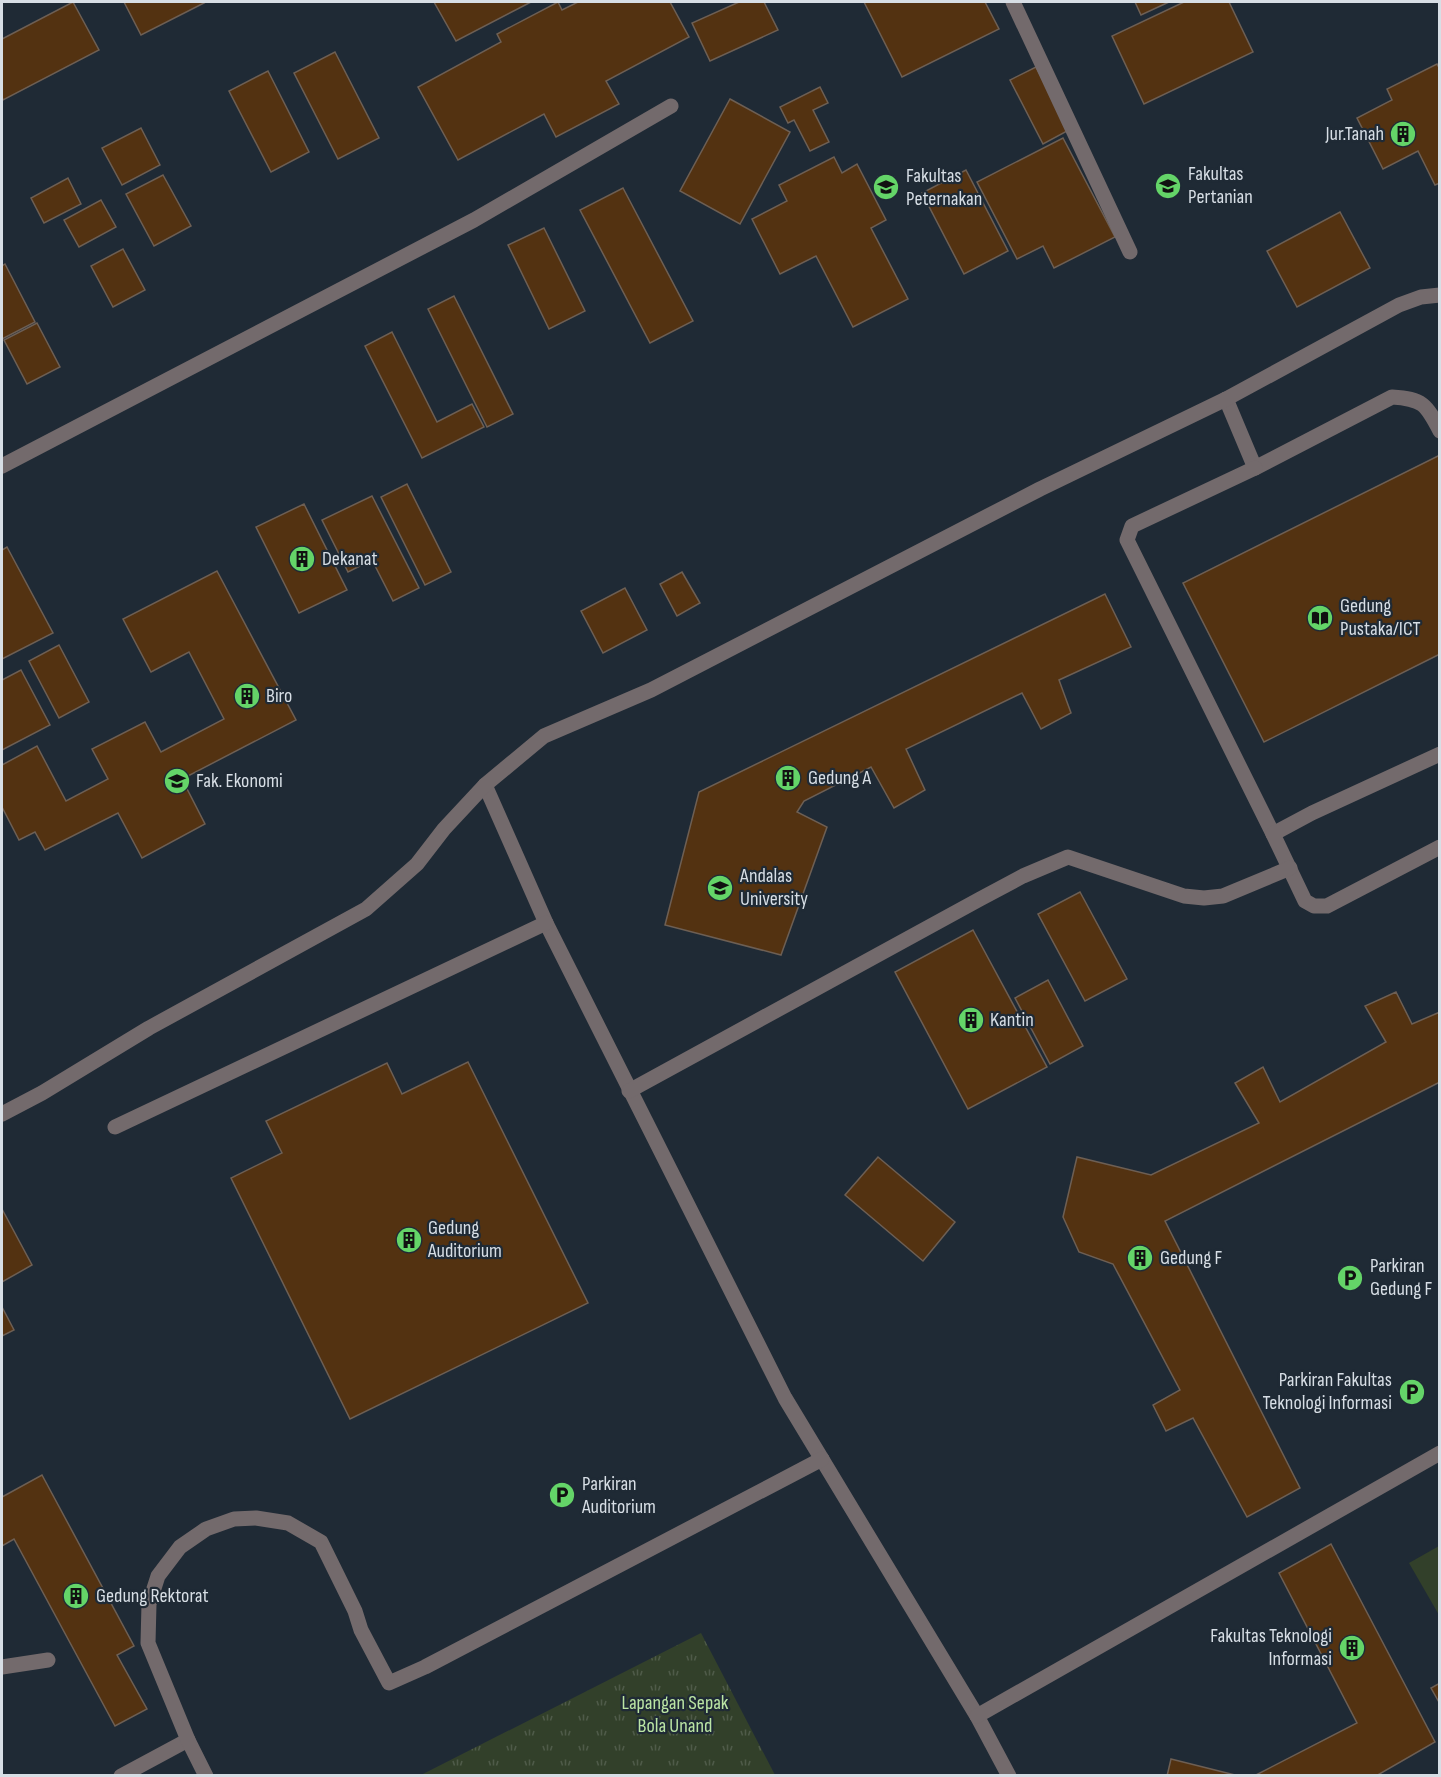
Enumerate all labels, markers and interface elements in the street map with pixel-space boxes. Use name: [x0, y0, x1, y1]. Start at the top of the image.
building icon: Jur.Tanah: [1388, 119, 1418, 149]
place label: Jur.Tanah: [1324, 122, 1384, 146]
place label: Fakultas Pertanian: [1188, 162, 1253, 209]
place label: Fakultas Peternakan: [906, 164, 982, 211]
school or university icon: Fakultas Pertanian: [1153, 171, 1183, 201]
school or university icon: Fakultas Peternakan: [871, 172, 901, 202]
building icon: Dekanat: [287, 544, 317, 574]
place label: Dekanat: [322, 547, 378, 571]
place label: Gedung Pustaka/ICT: [1340, 594, 1421, 641]
library icon: Gedung Pustaka/ICT: [1305, 603, 1335, 633]
building icon: Biro: [232, 681, 262, 711]
place label: Biro: [266, 684, 292, 708]
building icon: Gedung A: [773, 763, 803, 793]
school or university icon: Fak. Ekonomi: [162, 766, 192, 796]
place label: Gedung A: [808, 766, 871, 790]
place label: Fak. Ekonomi: [196, 769, 283, 793]
place label: Andalas University: [739, 864, 808, 911]
school or university icon: Andalas University: [705, 873, 735, 903]
building icon: Kantin: [956, 1005, 986, 1035]
place label: Kantin: [990, 1008, 1034, 1032]
place label: Gedung Auditorium: [427, 1216, 502, 1263]
building icon: Gedung Auditorium: [394, 1225, 424, 1255]
building icon: Gedung F: [1125, 1243, 1155, 1273]
place label: Gedung F: [1160, 1246, 1222, 1270]
place label: Parkiran Gedung F: [1370, 1254, 1432, 1301]
parking icon: Parkiran Gedung F: [1335, 1263, 1365, 1293]
place label: Parkiran Fakultas Teknologi Informasi: [1262, 1368, 1392, 1415]
parking icon: Parkiran Fakultas Teknologi Informasi: [1397, 1377, 1427, 1407]
place label: Parkiran Auditorium: [581, 1472, 656, 1519]
parking icon: Parkiran Auditorium: [547, 1480, 577, 1510]
building icon: Gedung Rektorat: [61, 1581, 91, 1611]
place label: Gedung Rektorat: [96, 1584, 209, 1608]
place label: Fakultas Teknologi Informasi: [1210, 1624, 1332, 1671]
building icon: Fakultas Teknologi Informasi: [1337, 1633, 1367, 1663]
park label: Lapangan Sepak Bola Unand: [622, 1691, 729, 1738]

